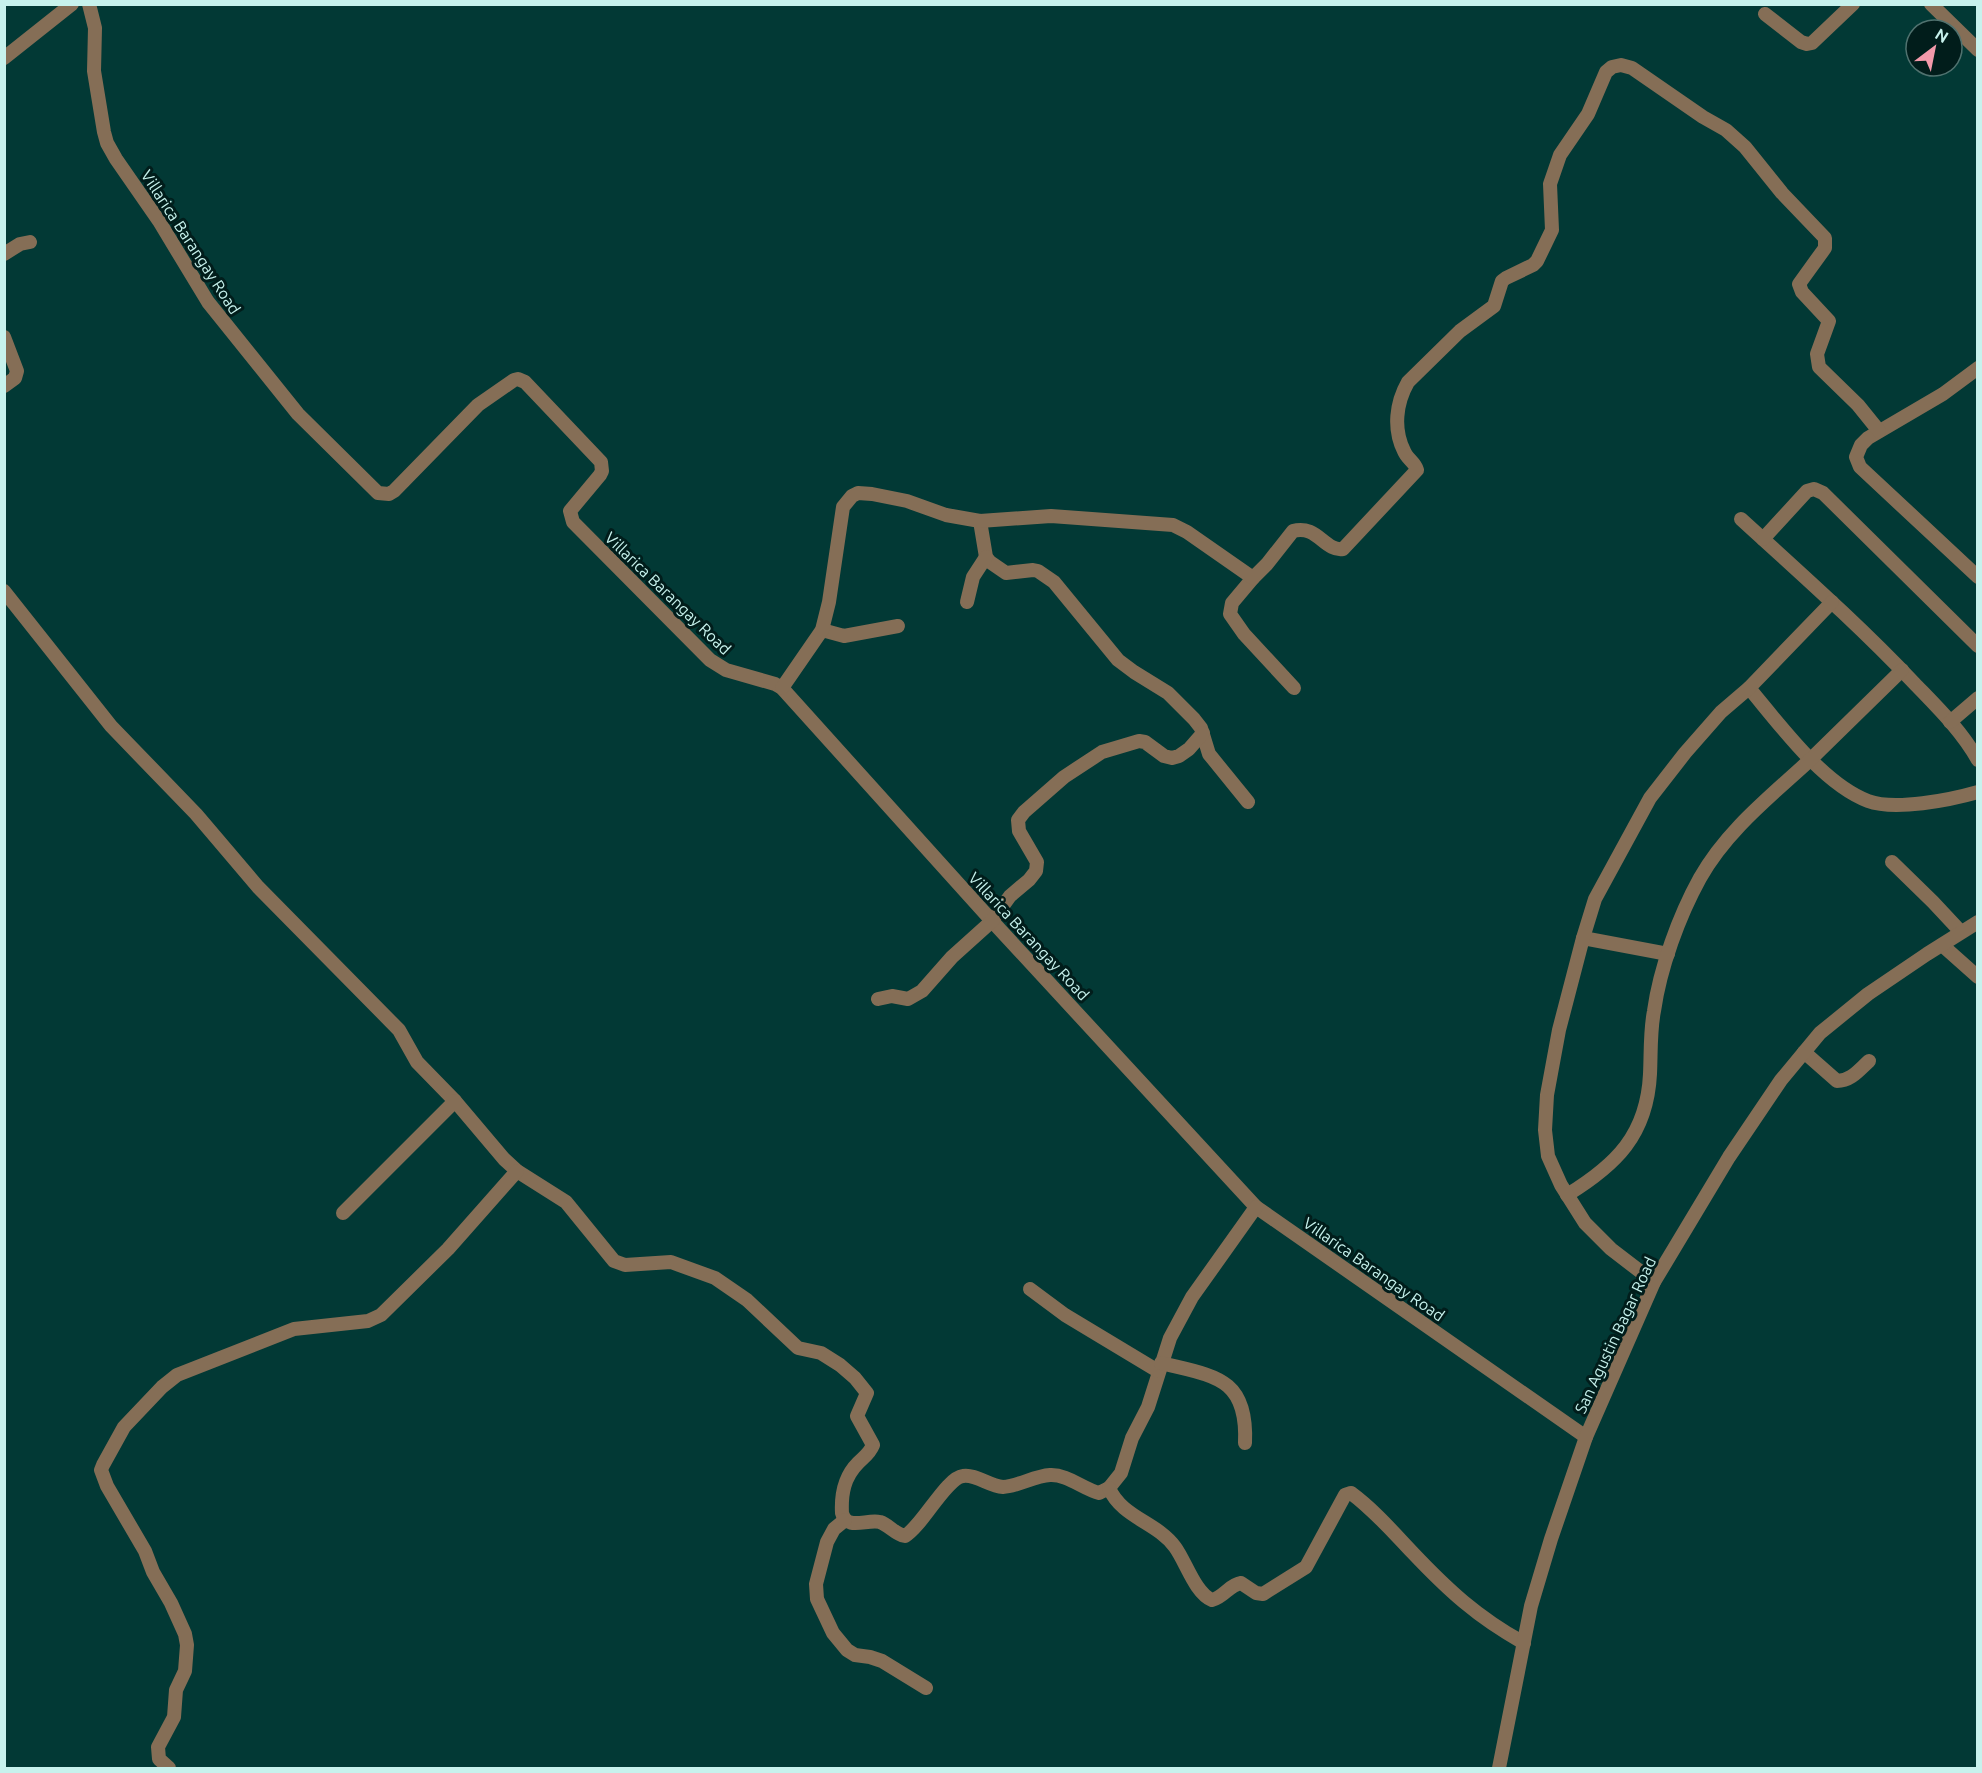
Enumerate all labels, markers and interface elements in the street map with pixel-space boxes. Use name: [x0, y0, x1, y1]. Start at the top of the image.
north arrow: [1904, 18, 1964, 78]
text: N: [1932, 24, 1952, 46]
street label: Villarica Barangay Road: [138, 167, 244, 317]
street label: Villarica Barangay Road: [601, 528, 735, 658]
street label: Villarica Barangay Road: [965, 868, 1093, 1004]
street label: Villarica Barangay Road: [1300, 1213, 1448, 1325]
street label: San Agustin Bagar Road: [1571, 1254, 1659, 1416]

